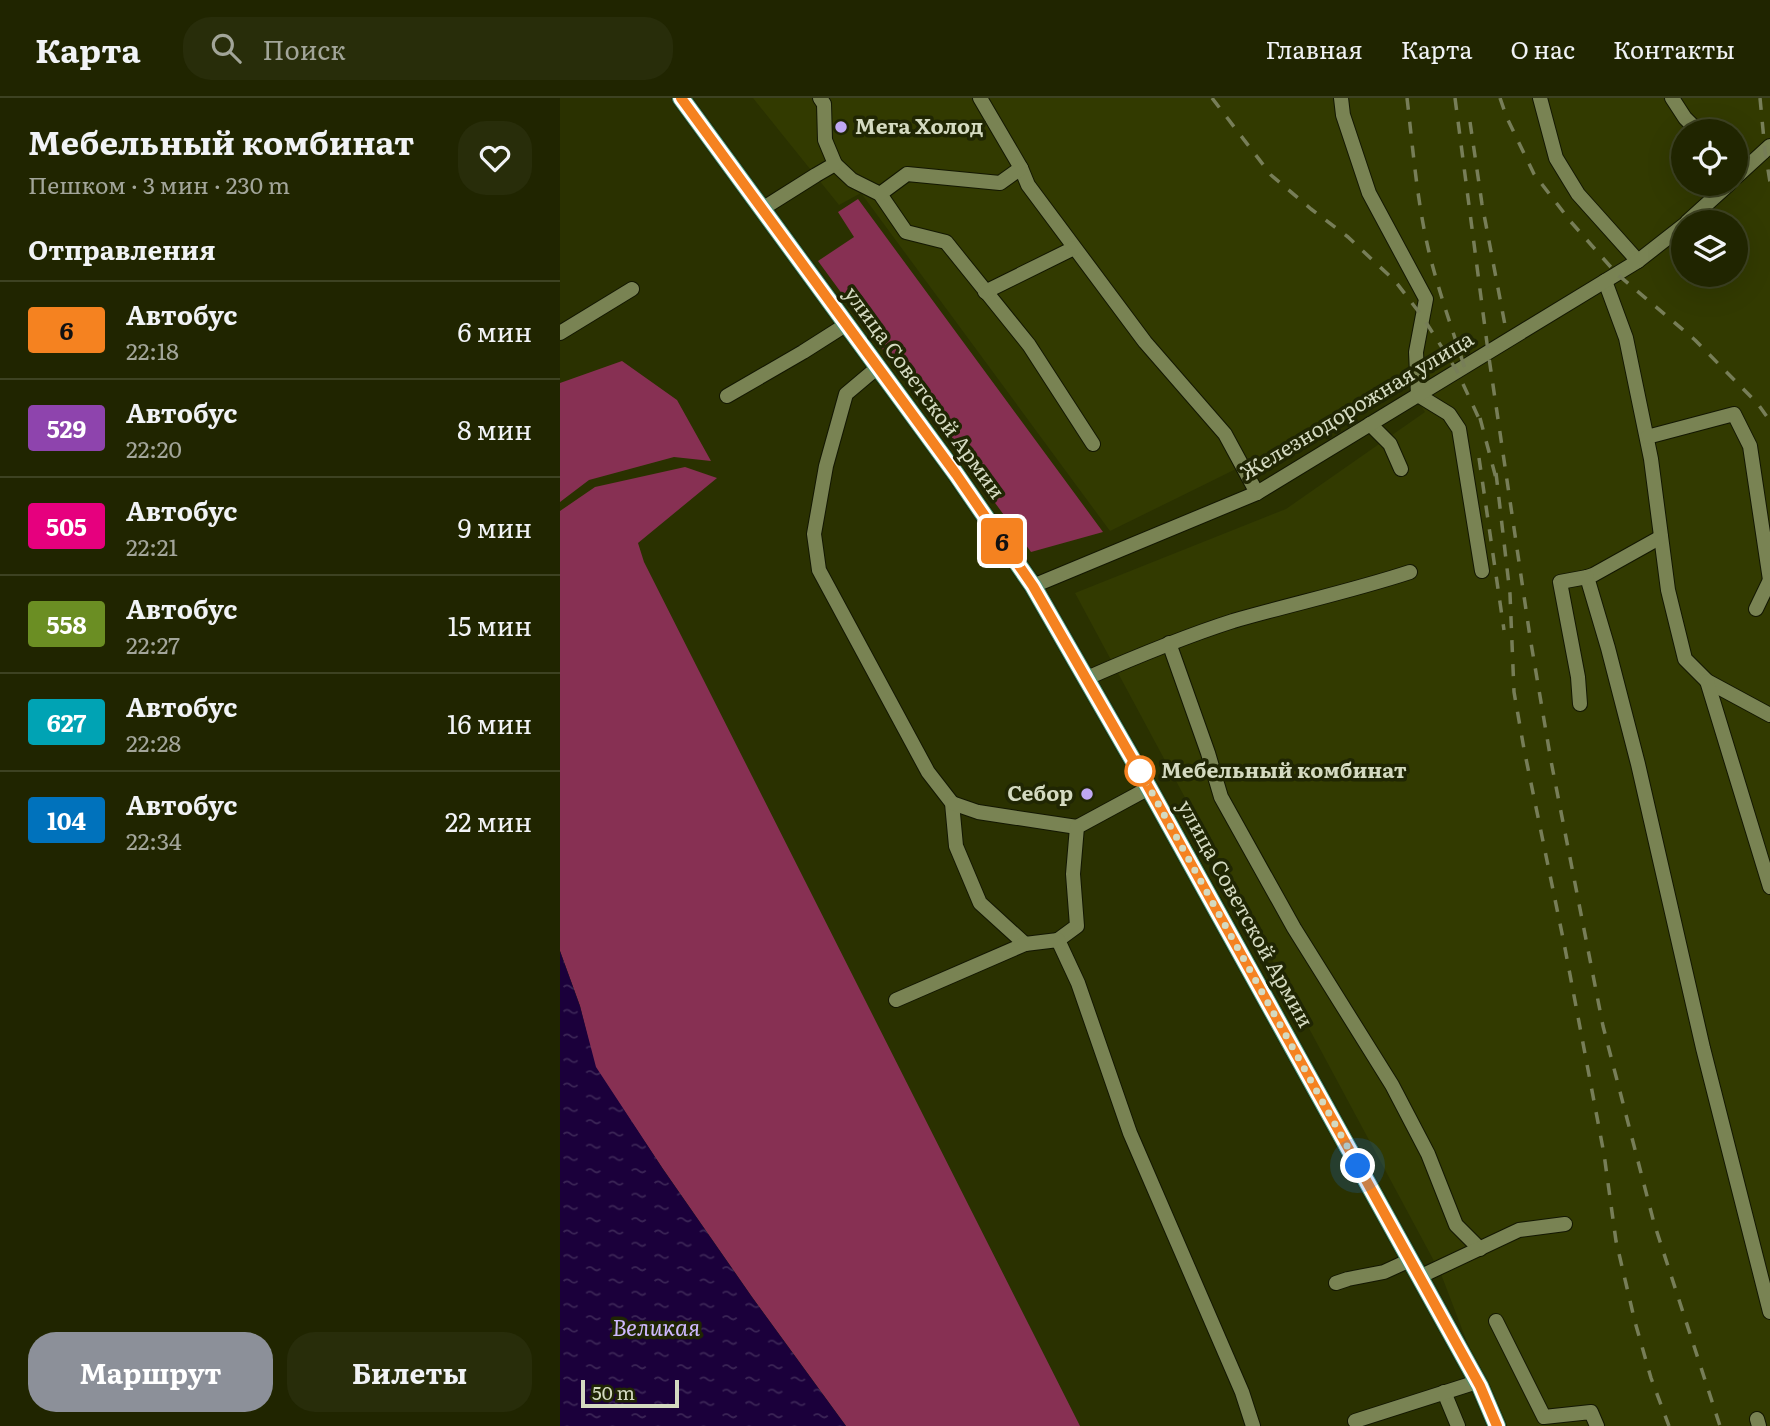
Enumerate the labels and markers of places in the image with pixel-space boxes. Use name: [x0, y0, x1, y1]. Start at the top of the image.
place label: Мега Холод: [855, 109, 983, 140]
marker: Мега Холод: [833, 119, 849, 135]
place label: Мебельный комбинат: [1161, 753, 1407, 784]
marker: Мебельный комбинат: [1125, 756, 1155, 786]
place label: Себор: [1007, 776, 1073, 807]
marker: Себор: [1079, 786, 1095, 802]

